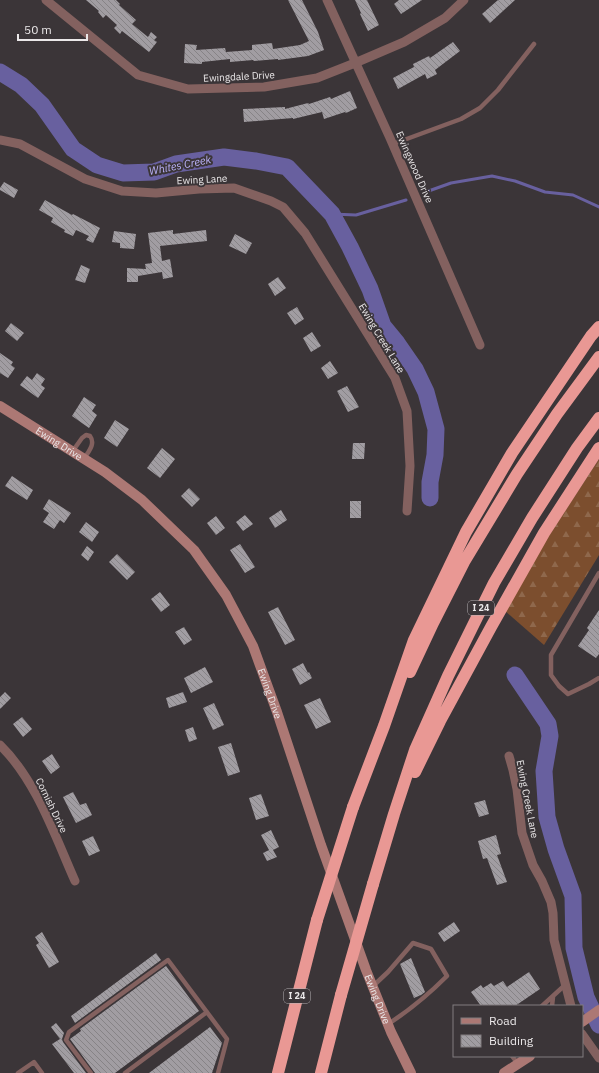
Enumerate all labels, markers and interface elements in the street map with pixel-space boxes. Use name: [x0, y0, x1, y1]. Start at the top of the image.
scale bar: [18, 16, 87, 42]
text: 50 m: [24, 22, 52, 37]
street label: Ewingdale Drive: [203, 68, 276, 85]
street label: Ewingwood Drive: [393, 129, 436, 206]
water label: Whites Creek: [148, 152, 213, 178]
street label: Ewing Lane: [176, 172, 228, 187]
street label: Ewing Creek Lane: [356, 301, 408, 376]
street label: Ewing Drive: [33, 424, 85, 463]
road number: I 24: [468, 601, 494, 615]
street label: Ewing Drive: [255, 667, 285, 721]
street label: Ewing Creek Lane: [514, 759, 542, 840]
street label: Cornish Drive: [33, 776, 71, 835]
street label: Ewing Drive: [361, 972, 393, 1027]
road number: I 24: [284, 989, 310, 1003]
legend: [453, 1005, 583, 1057]
text: Road: [489, 1013, 517, 1028]
text: Building: [489, 1033, 534, 1048]

